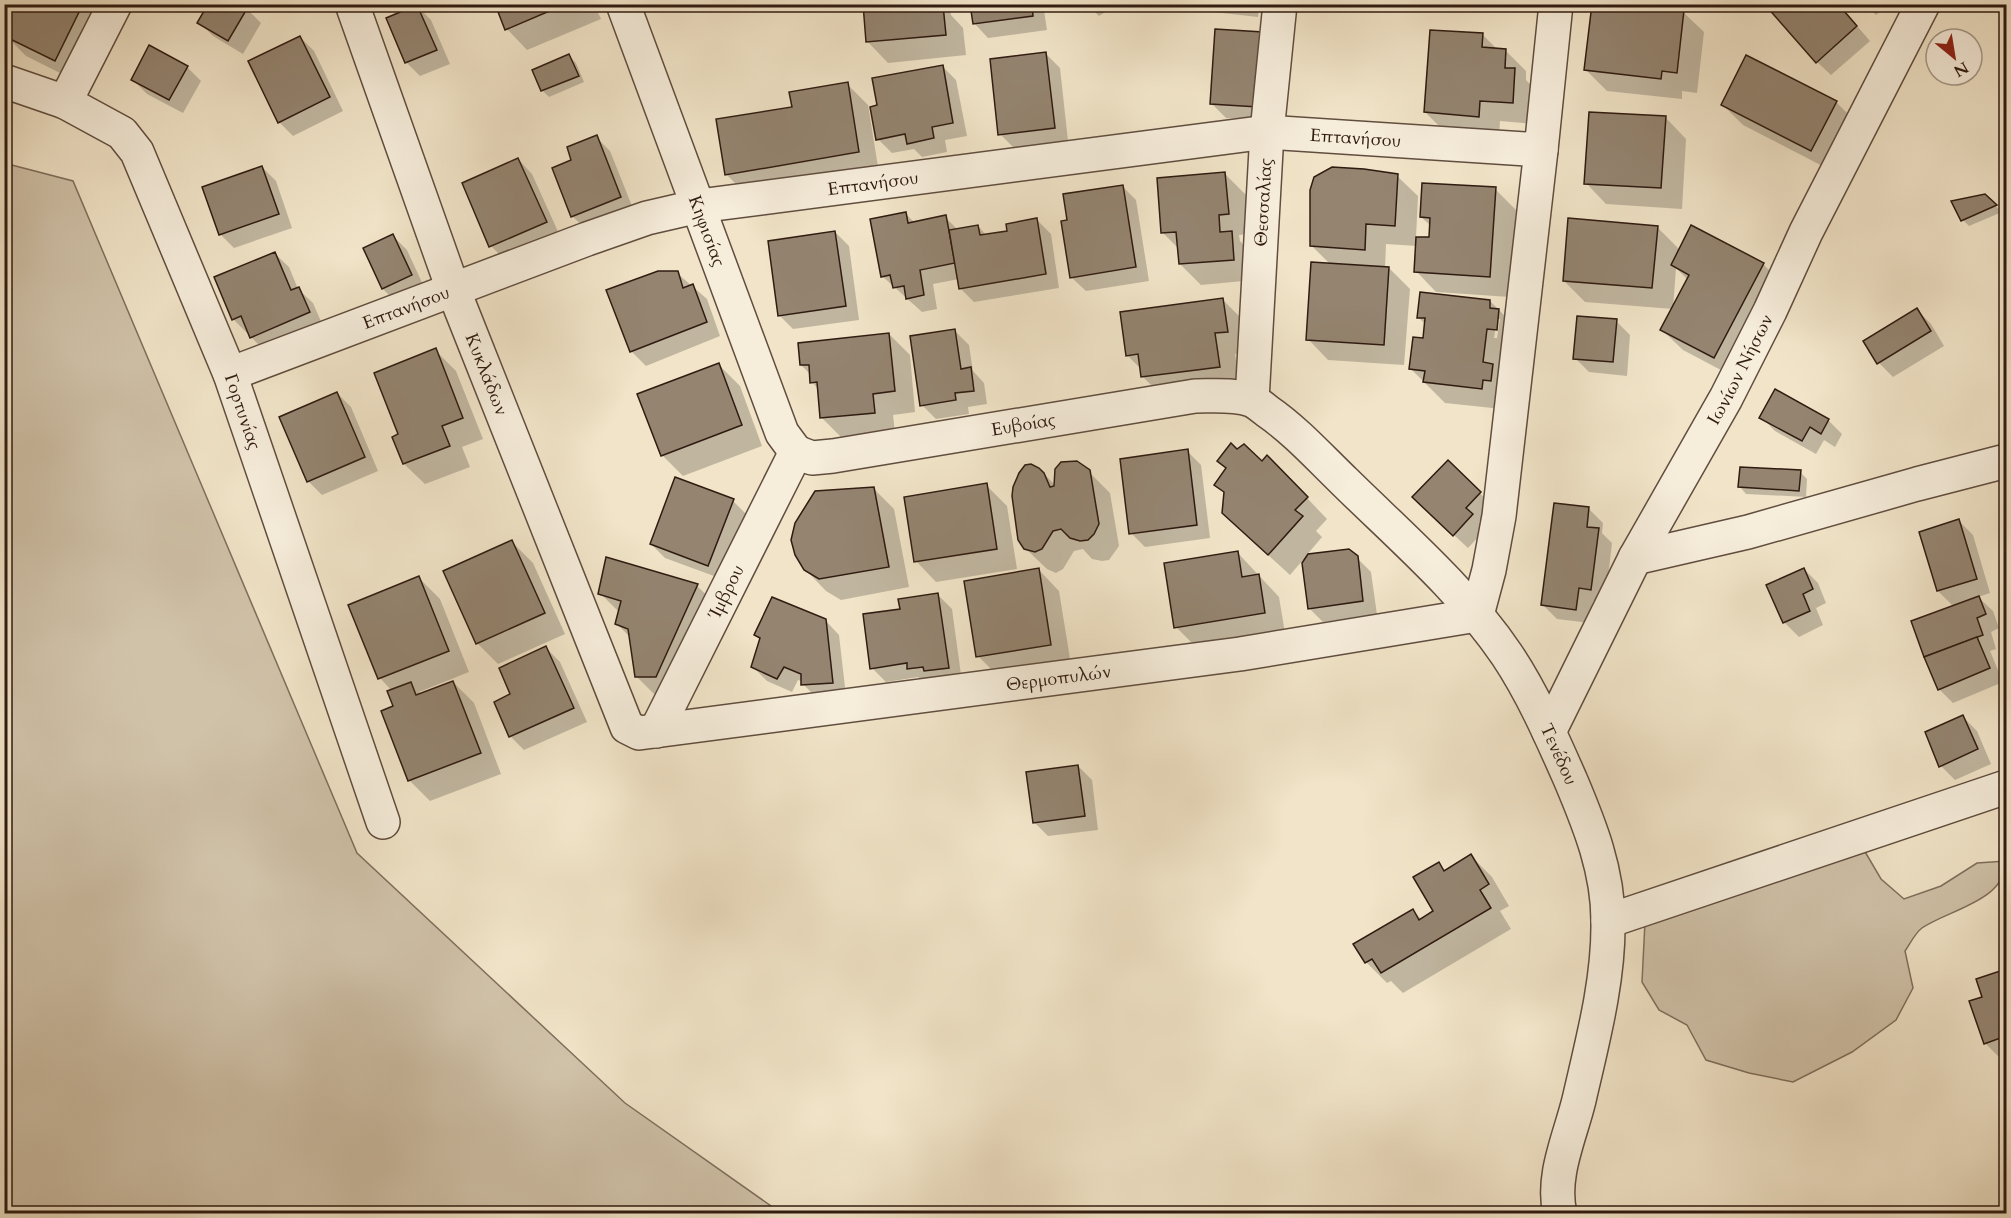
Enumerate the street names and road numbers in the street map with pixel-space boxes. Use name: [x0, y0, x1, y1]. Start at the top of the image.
street label: Επτανήσου: [1309, 123, 1402, 154]
street label: Θεσσαλίας: [1249, 157, 1279, 247]
street label: Επτανήσου: [826, 166, 920, 202]
street label: Κηφισίας: [682, 192, 731, 271]
street label: Επτανήσου: [359, 280, 453, 336]
street label: Ιωνίων Νήσων: [1701, 310, 1779, 429]
street label: Κυκλάδων: [459, 330, 514, 419]
street label: Γορτυνίας: [218, 370, 267, 453]
street label: Ευβοίας: [989, 407, 1058, 443]
street label: Ίμβρου: [702, 560, 750, 624]
street label: Θερμοπυλών: [1004, 659, 1112, 698]
street label: Τενέδου: [1534, 719, 1583, 789]

